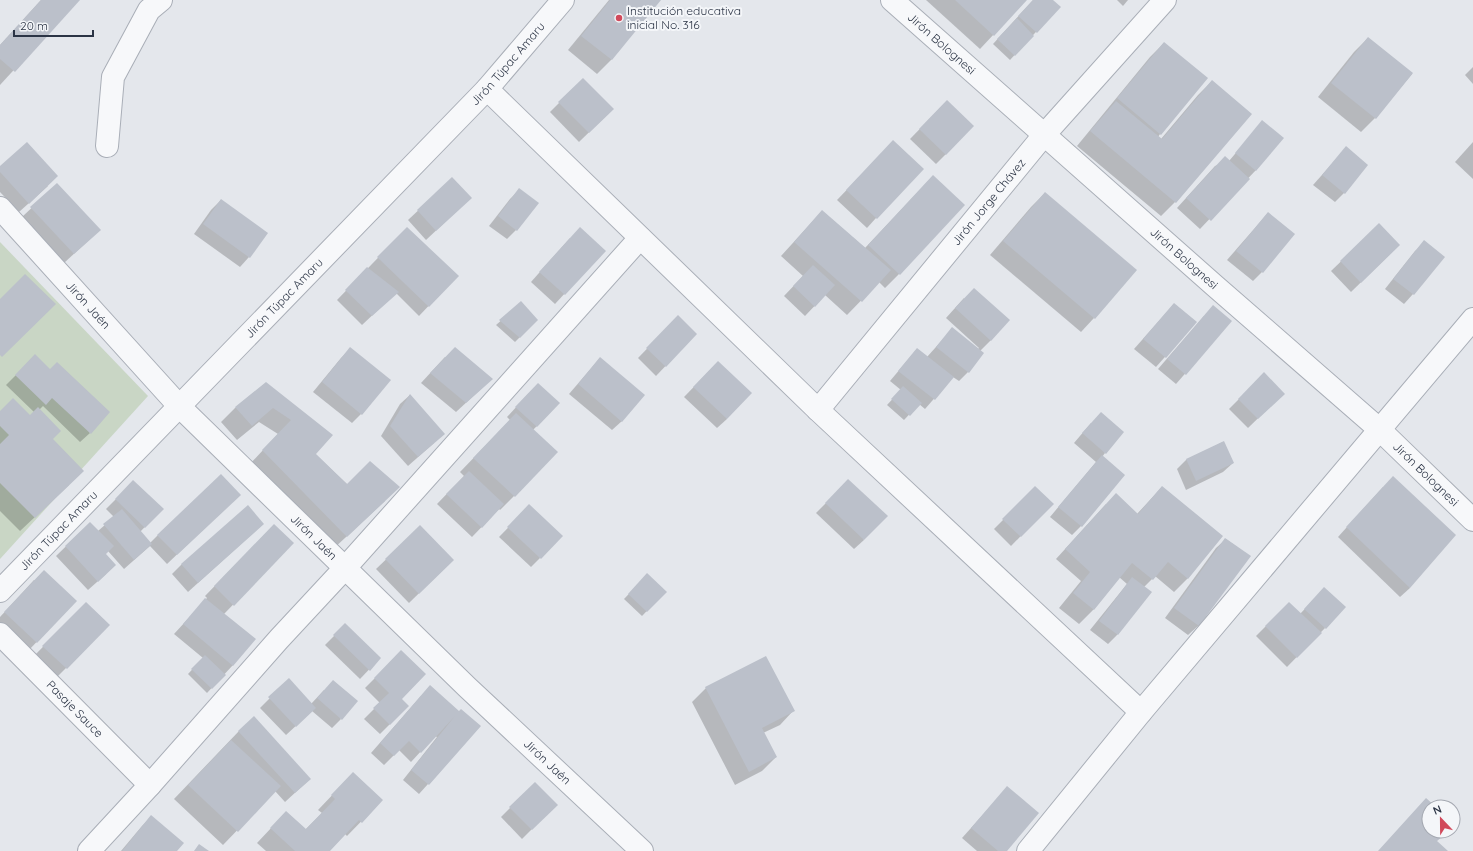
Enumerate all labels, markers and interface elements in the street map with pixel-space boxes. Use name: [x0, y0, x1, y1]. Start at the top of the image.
place label: Institución educativa inicial No. 316: [627, 3, 741, 32]
street label: Jirón Bolognesi: [905, 9, 979, 77]
scale bar: [14, 12, 93, 38]
marker: Institución educativa inicial No. 316: [614, 13, 624, 23]
text: 20 m: [20, 18, 48, 33]
street label: Jirón Túpac Amaru: [467, 19, 548, 108]
street label: Jirón Jorge Chávez: [948, 155, 1029, 248]
street label: Jirón Bolognesi: [1147, 224, 1221, 292]
street label: Jirón Túpac Amaru: [242, 255, 326, 341]
street label: Jirón Jaén: [63, 278, 114, 332]
street label: Jirón Bolognesi: [1390, 439, 1462, 509]
street label: Jirón Túpac Amaru: [16, 487, 100, 574]
street label: Jirón Jaén: [287, 511, 340, 563]
street label: Pasaje Sauce: [44, 677, 107, 741]
street label: Jirón Jaén: [521, 736, 574, 787]
north arrow: [1421, 799, 1461, 839]
text: N: [1431, 802, 1444, 818]

